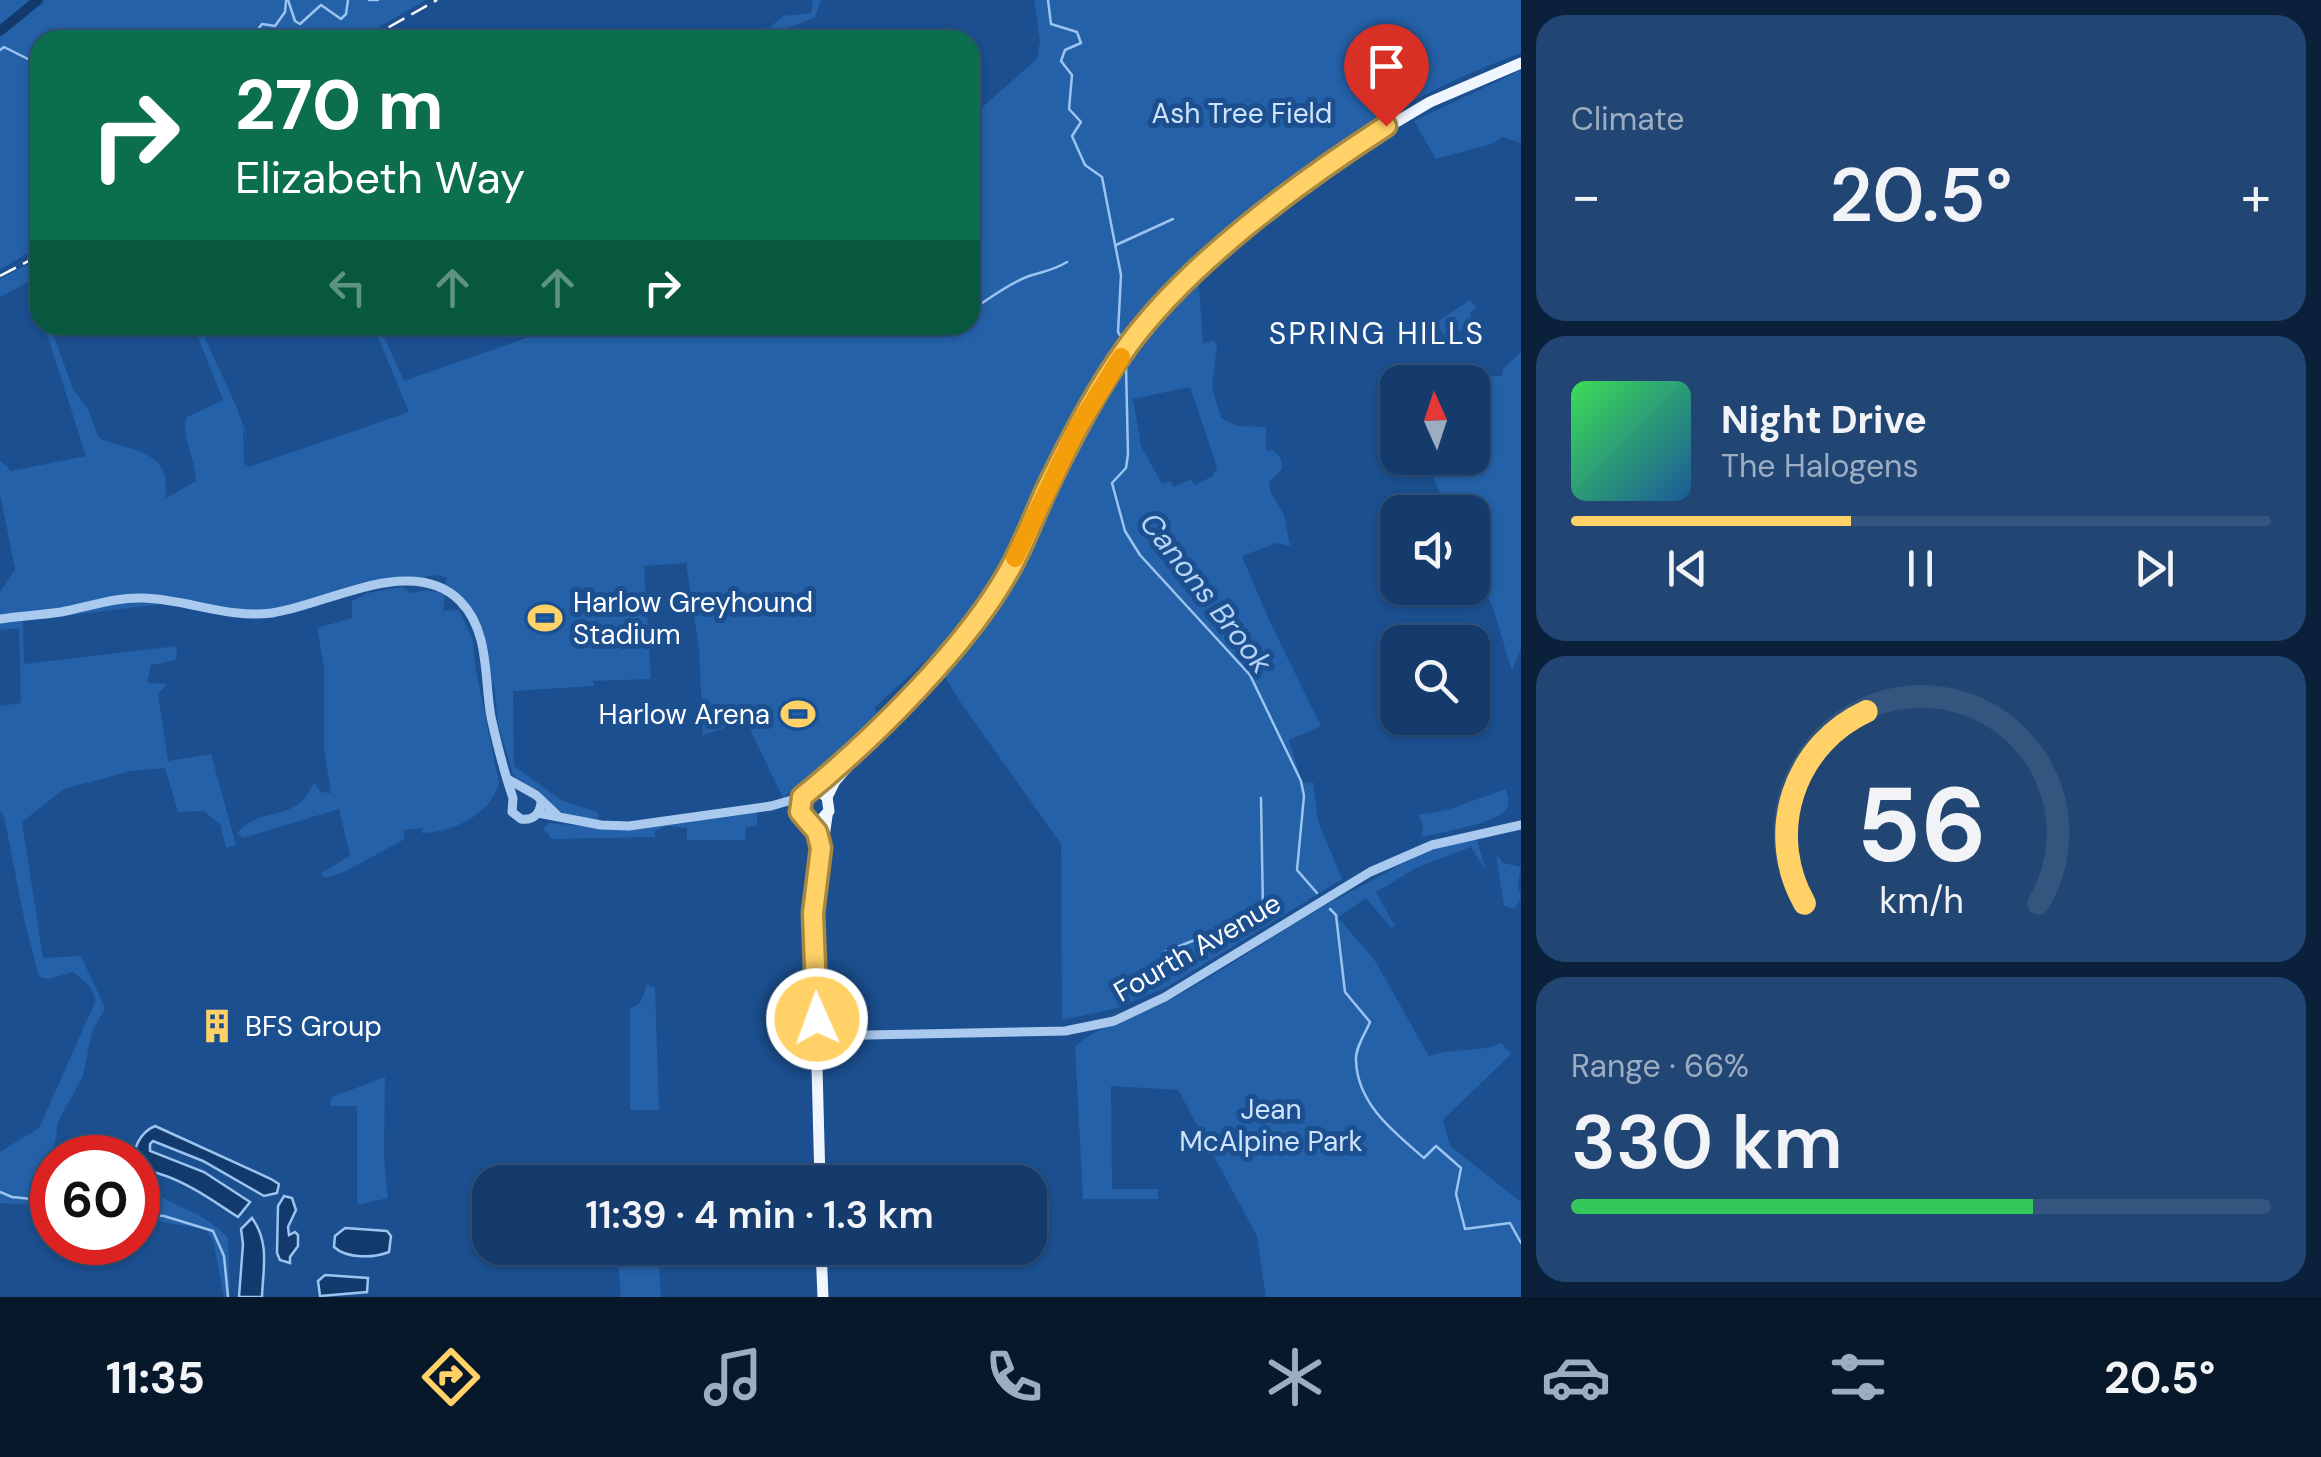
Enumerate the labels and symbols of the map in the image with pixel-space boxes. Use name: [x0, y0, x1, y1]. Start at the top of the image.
pin: [1344, 24, 1429, 127]
park label: Ash Tree Field: [1152, 95, 1332, 132]
district label: SPRING HILLS: [1269, 314, 1485, 353]
north arrow: [1380, 365, 1490, 475]
water label: Canons Brook: [1131, 504, 1282, 682]
place label: Harlow Greyhound Stadium: [573, 584, 813, 653]
sports icon: Harlow Greyhound Stadium: [526, 599, 564, 637]
sports icon: Harlow Arena: [779, 695, 817, 733]
place label: Harlow Arena: [599, 696, 770, 733]
street label: Fourth Avenue: [1107, 885, 1288, 1010]
position arrow: [765, 967, 869, 1071]
building icon: BFS Group: [198, 1007, 236, 1045]
place label: BFS Group: [245, 1008, 382, 1045]
park label: Jean McAlpine Park: [1179, 1091, 1363, 1160]
speed limit sign: 60: [30, 1135, 160, 1265]

